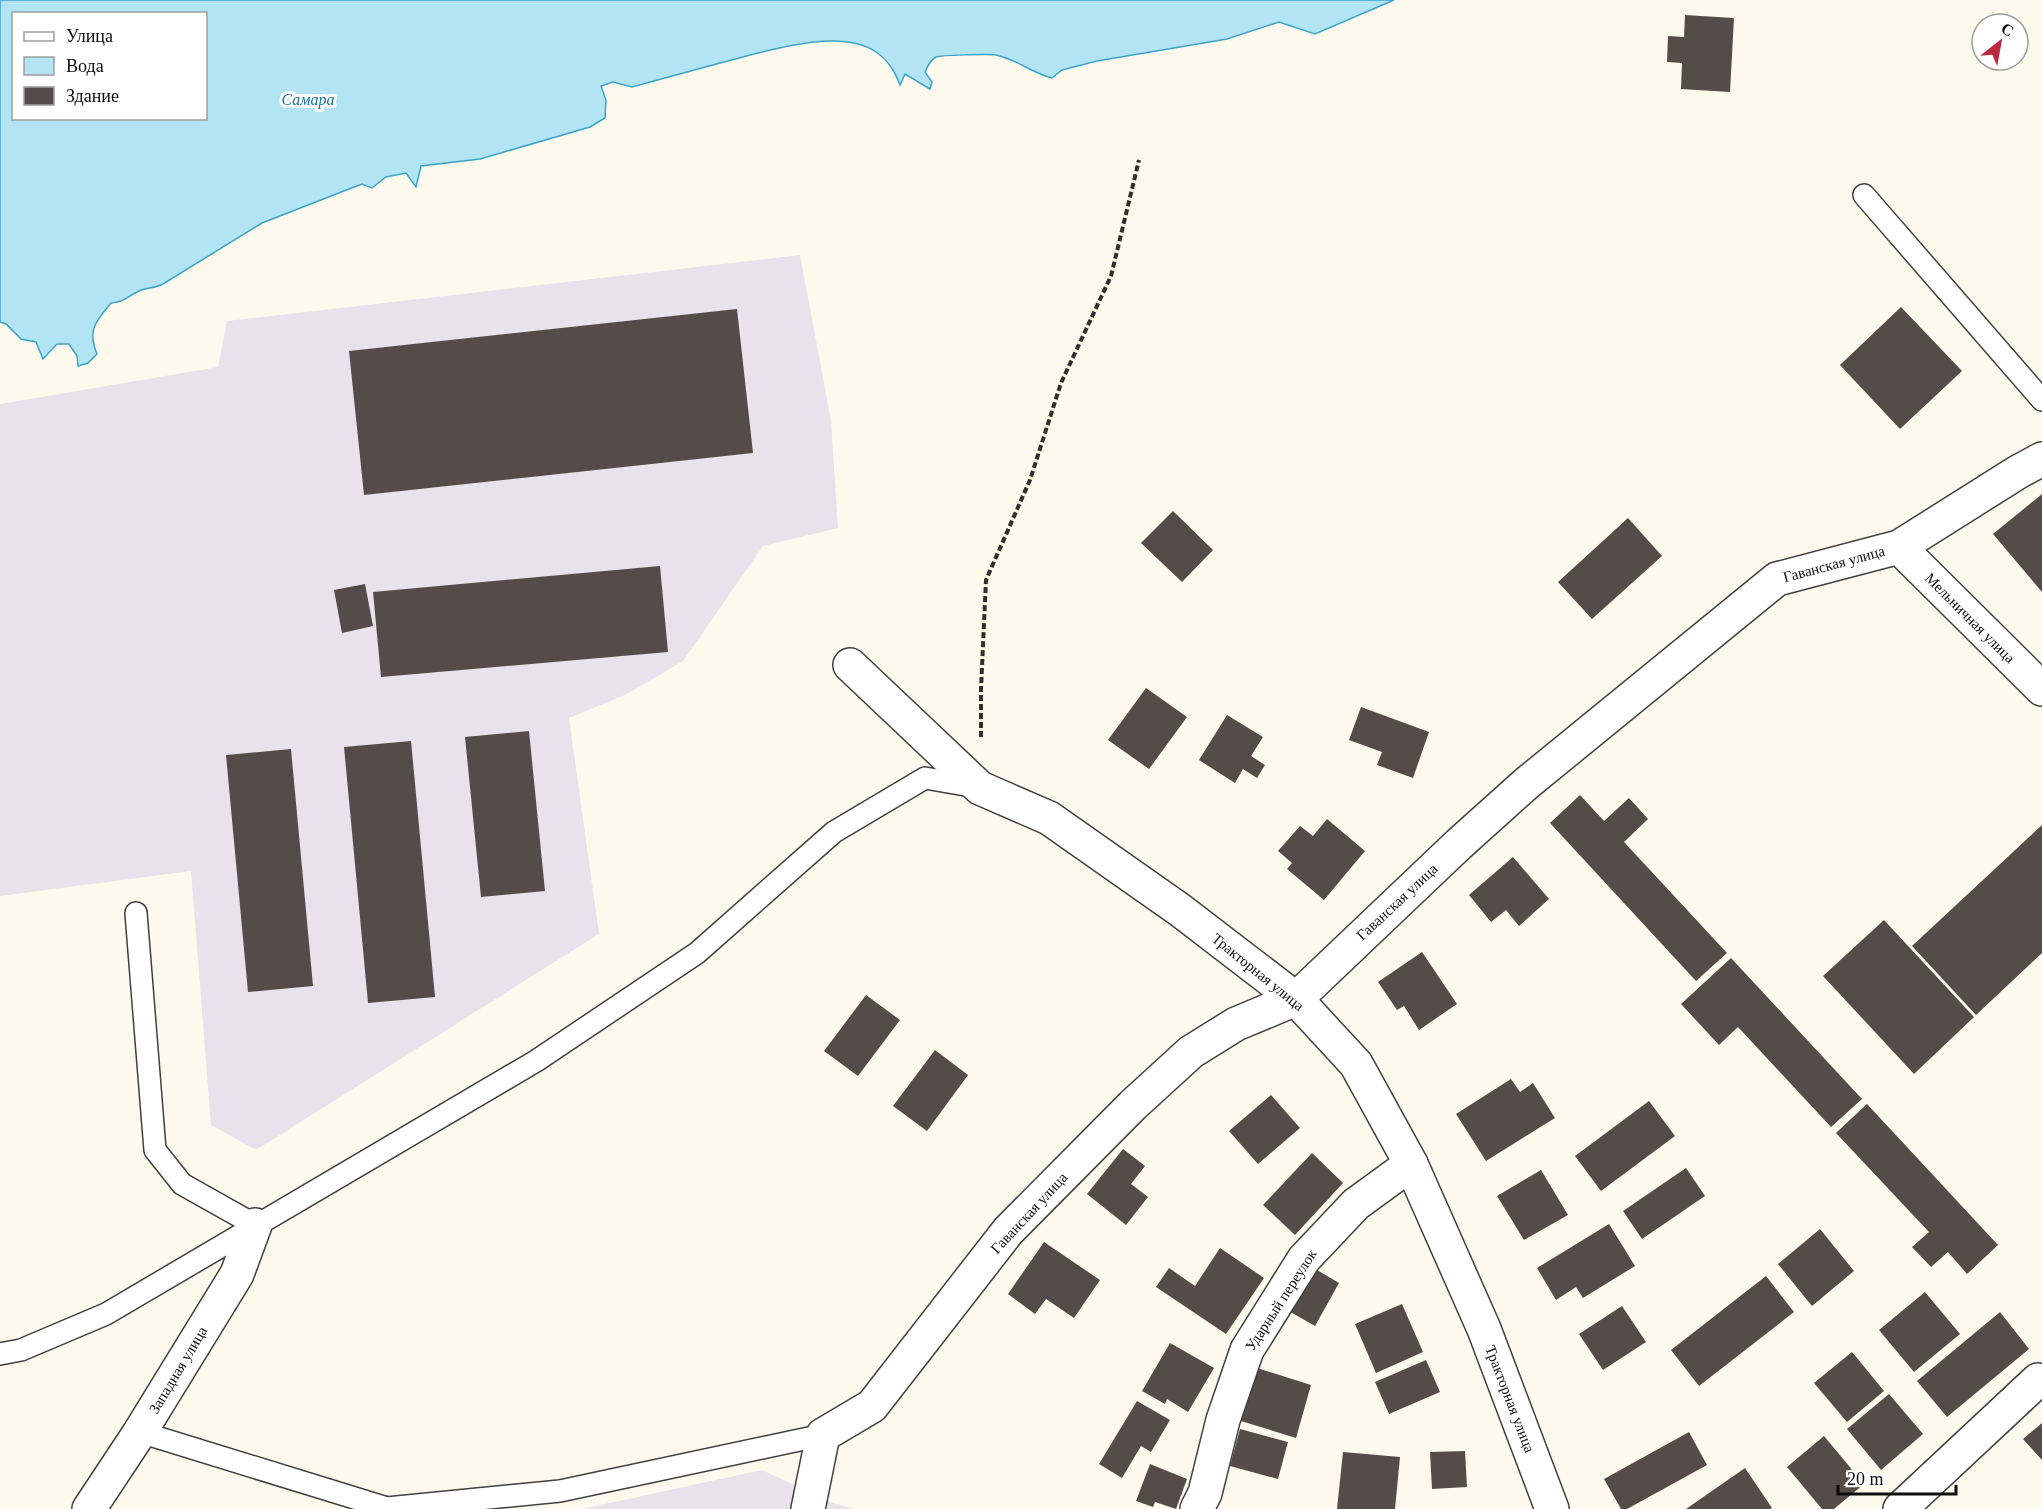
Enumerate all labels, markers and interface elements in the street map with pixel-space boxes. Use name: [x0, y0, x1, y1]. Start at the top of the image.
legend: [12, 12, 207, 120]
north arrow: [1970, 12, 2030, 72]
text: С: [1998, 19, 2017, 40]
text: Улица: [66, 26, 113, 46]
text: Вода: [66, 56, 104, 76]
text: Здание: [66, 86, 119, 106]
water label: Самара: [282, 91, 335, 109]
street label: Гаванская улица: [1781, 543, 1887, 585]
street label: Мельничная улица: [1922, 570, 2018, 666]
street label: Гаванская улица: [1353, 860, 1441, 944]
street label: Тракторная улица: [1209, 930, 1307, 1014]
street label: Гаванская улица: [987, 1169, 1071, 1257]
street label: Ударный переулок: [1242, 1246, 1320, 1354]
street label: Западная улица: [146, 1323, 210, 1416]
street label: Тракторная улица: [1482, 1343, 1538, 1455]
scale bar: [1838, 1458, 1956, 1496]
text: 20 m: [1847, 1469, 1884, 1489]

